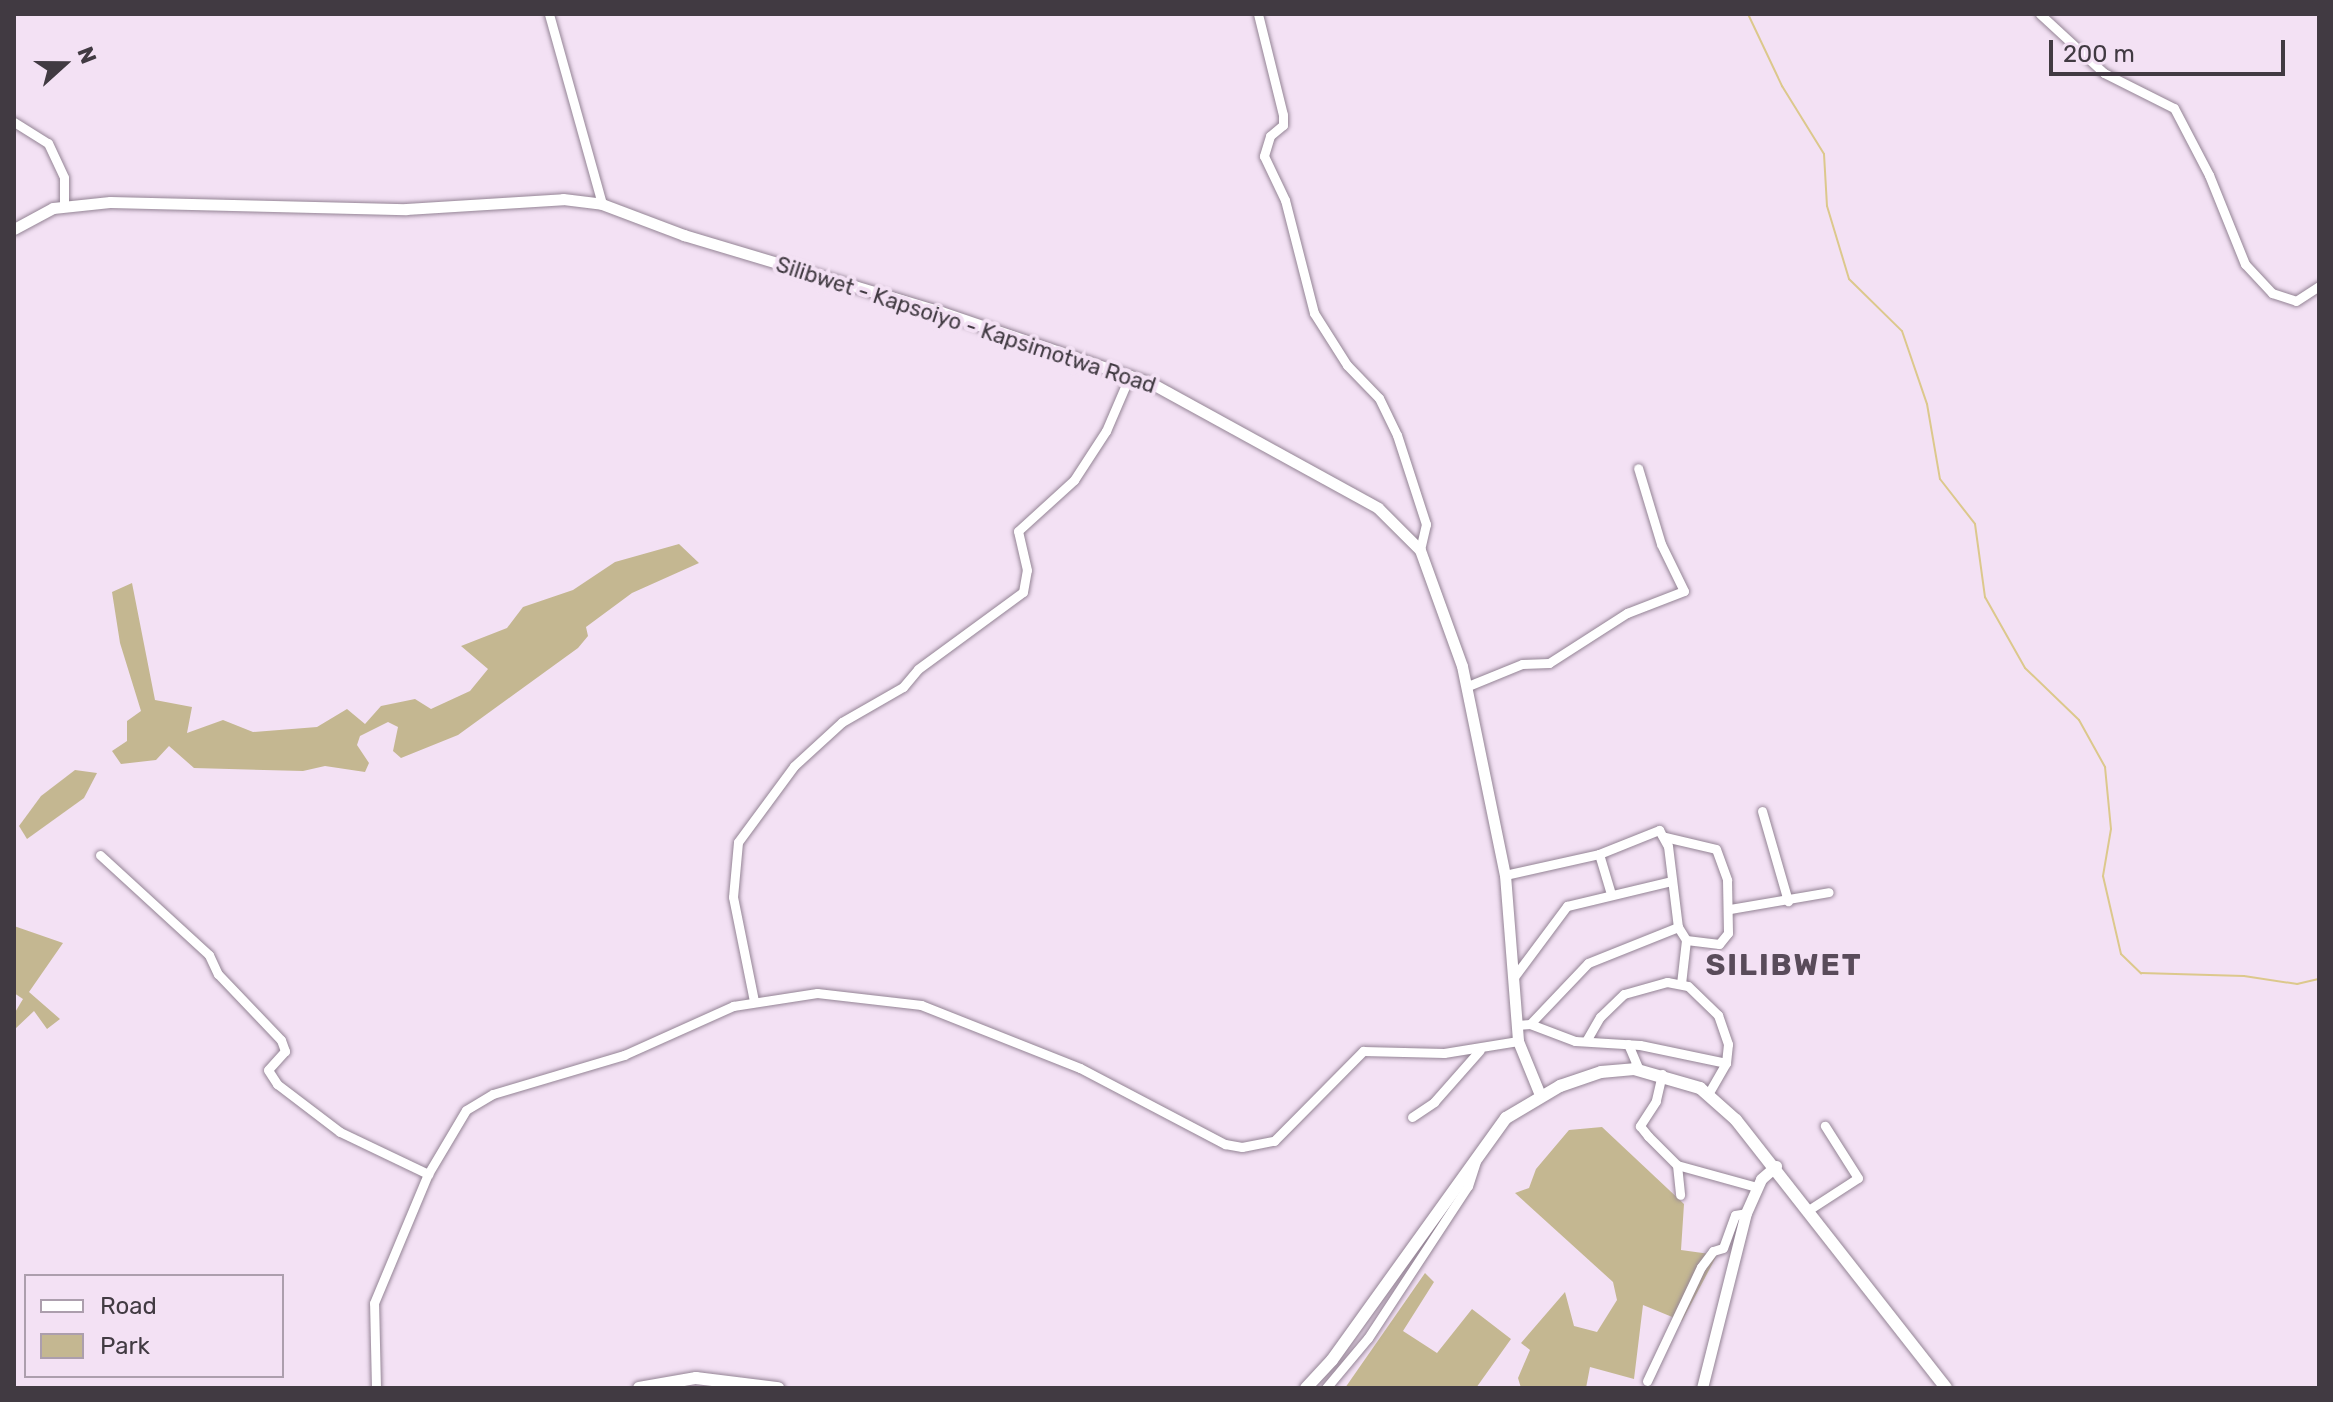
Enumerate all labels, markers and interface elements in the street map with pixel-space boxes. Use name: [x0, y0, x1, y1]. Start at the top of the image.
north arrow: [24, 24, 104, 104]
scale bar: [2053, 24, 2289, 74]
text: 200 m: [2063, 40, 2135, 68]
text: N: [71, 43, 102, 67]
street label: Silibwet - Kapsoiyo - Kapsimotwa Road: [773, 251, 1159, 399]
district label: SILIBWET: [1705, 947, 1863, 983]
legend: [24, 1274, 284, 1378]
text: Road: [100, 1292, 157, 1320]
text: Park: [100, 1332, 150, 1360]

